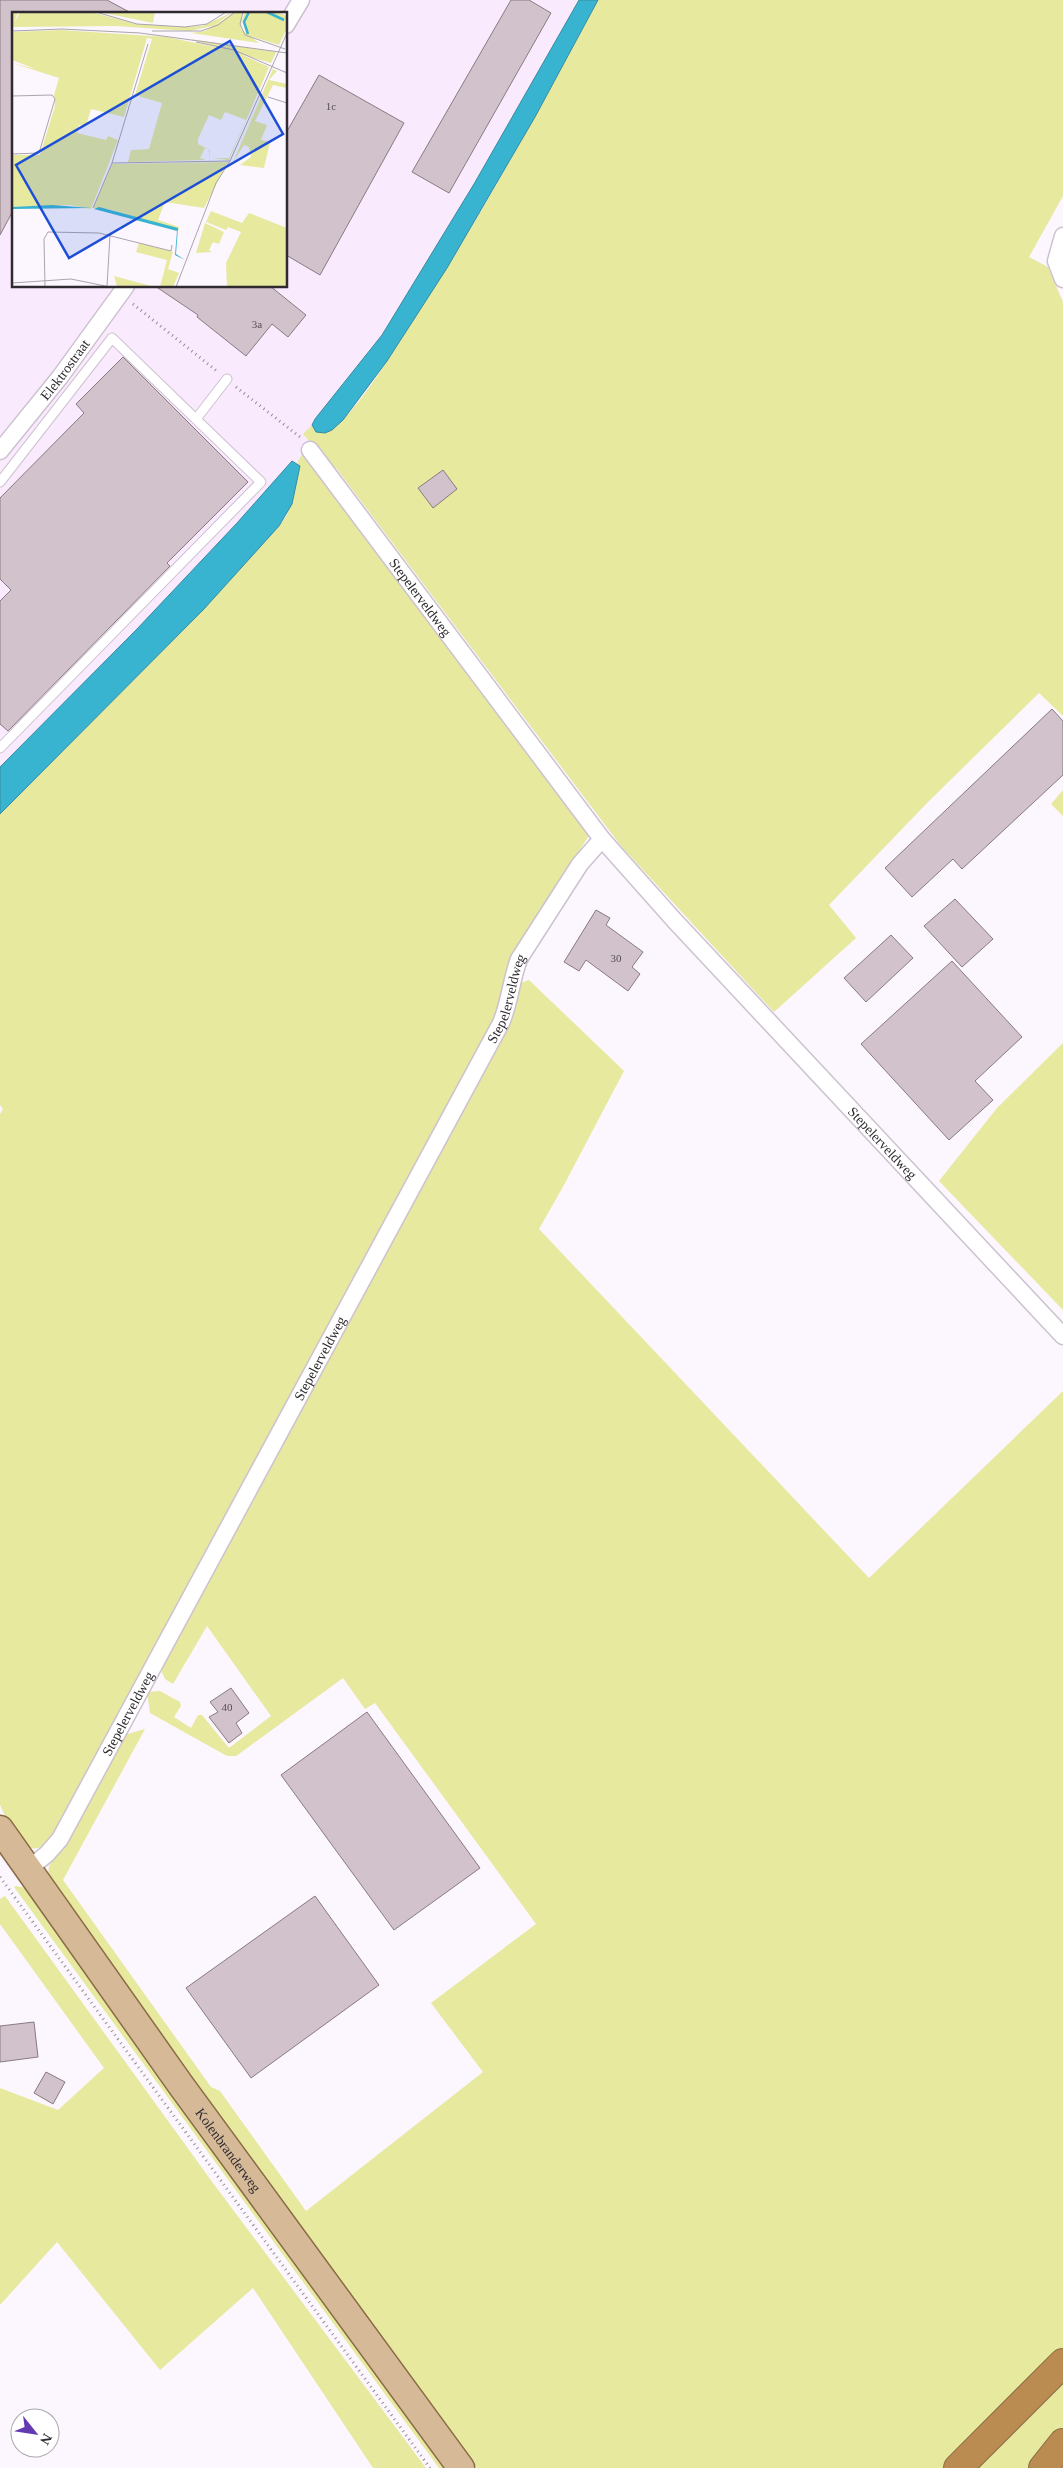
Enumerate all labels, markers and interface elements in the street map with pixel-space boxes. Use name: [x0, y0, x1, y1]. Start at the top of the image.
inset map: [12, 12, 288, 288]
house number: 1c: [326, 100, 336, 112]
house number: 3a: [252, 318, 262, 330]
street label: Elektrostraat: [38, 337, 93, 403]
street label: Stepelerveldweg: [386, 556, 454, 639]
street label: Stepelerveldweg: [485, 951, 529, 1046]
house number: 30: [611, 952, 622, 964]
street label: Stepelerveldweg: [845, 1104, 919, 1183]
street label: Stepelerveldweg: [291, 1314, 349, 1403]
street label: Stepelerveldweg: [99, 1669, 157, 1758]
house number: 40: [222, 1701, 233, 1713]
street label: Kolenbranderweg: [192, 2105, 264, 2195]
north arrow: [10, 2408, 60, 2458]
text: N: [37, 2431, 55, 2447]

